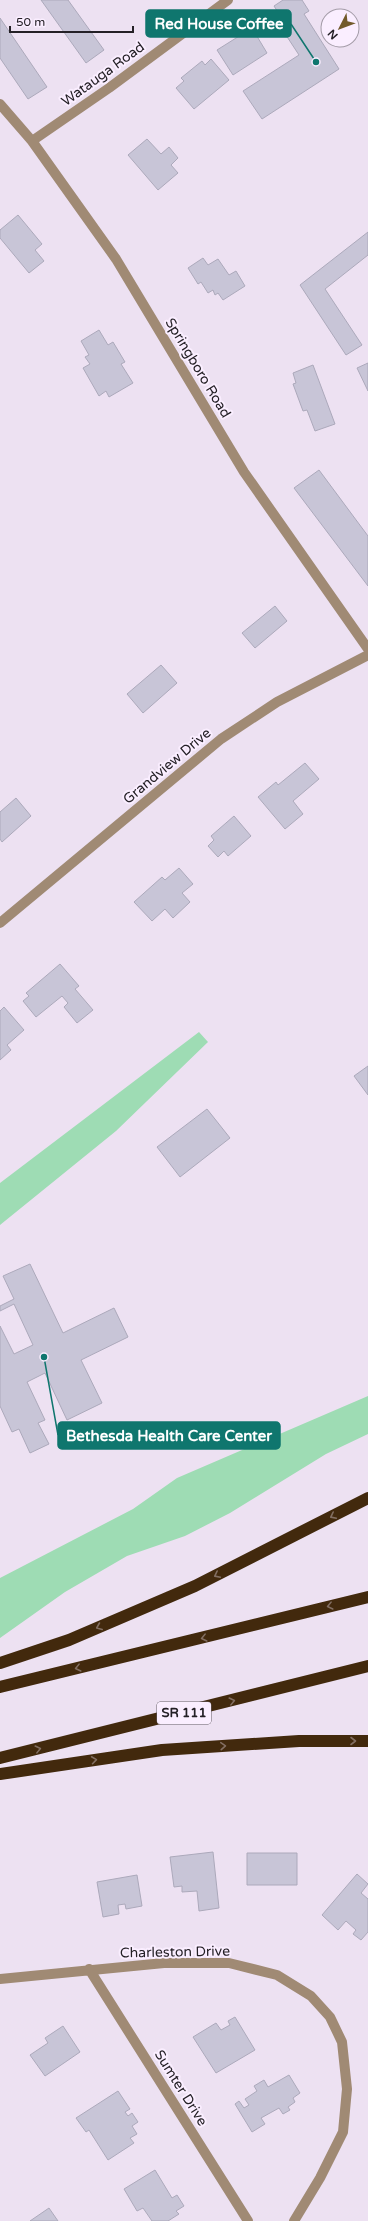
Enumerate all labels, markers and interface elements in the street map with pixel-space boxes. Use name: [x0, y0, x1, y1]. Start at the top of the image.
scale bar: [10, 8, 133, 34]
north arrow: [320, 8, 360, 48]
callout: Red House Coffee: [146, 10, 291, 37]
text: 50 m: [16, 15, 45, 29]
text: Red House Coffee: [155, 15, 284, 33]
text: N: [325, 27, 341, 42]
street label: Watauga Road: [58, 38, 148, 110]
street label: Springboro Road: [162, 315, 234, 421]
street label: Grandview Drive: [120, 724, 214, 808]
callout: Bethesda Health Care Center: [58, 1422, 280, 1449]
text: Bethesda Health Care Center: [66, 1427, 272, 1445]
one-way arrow: [330, 1511, 337, 1519]
one-way arrow: [214, 1570, 222, 1578]
one-way arrow: [327, 1602, 333, 1610]
one-way arrow: [95, 1623, 102, 1631]
one-way arrow: [201, 1633, 207, 1641]
one-way arrow: [74, 1664, 81, 1672]
one-way arrow: [229, 1697, 235, 1705]
road number: SR 111: [157, 1702, 211, 1724]
one-way arrow: [350, 1737, 356, 1745]
one-way arrow: [220, 1742, 226, 1751]
one-way arrow: [35, 1745, 41, 1753]
one-way arrow: [91, 1756, 97, 1765]
street label: Charleston Drive: [120, 1943, 230, 1961]
street label: Sumter Drive: [151, 2047, 211, 2129]

